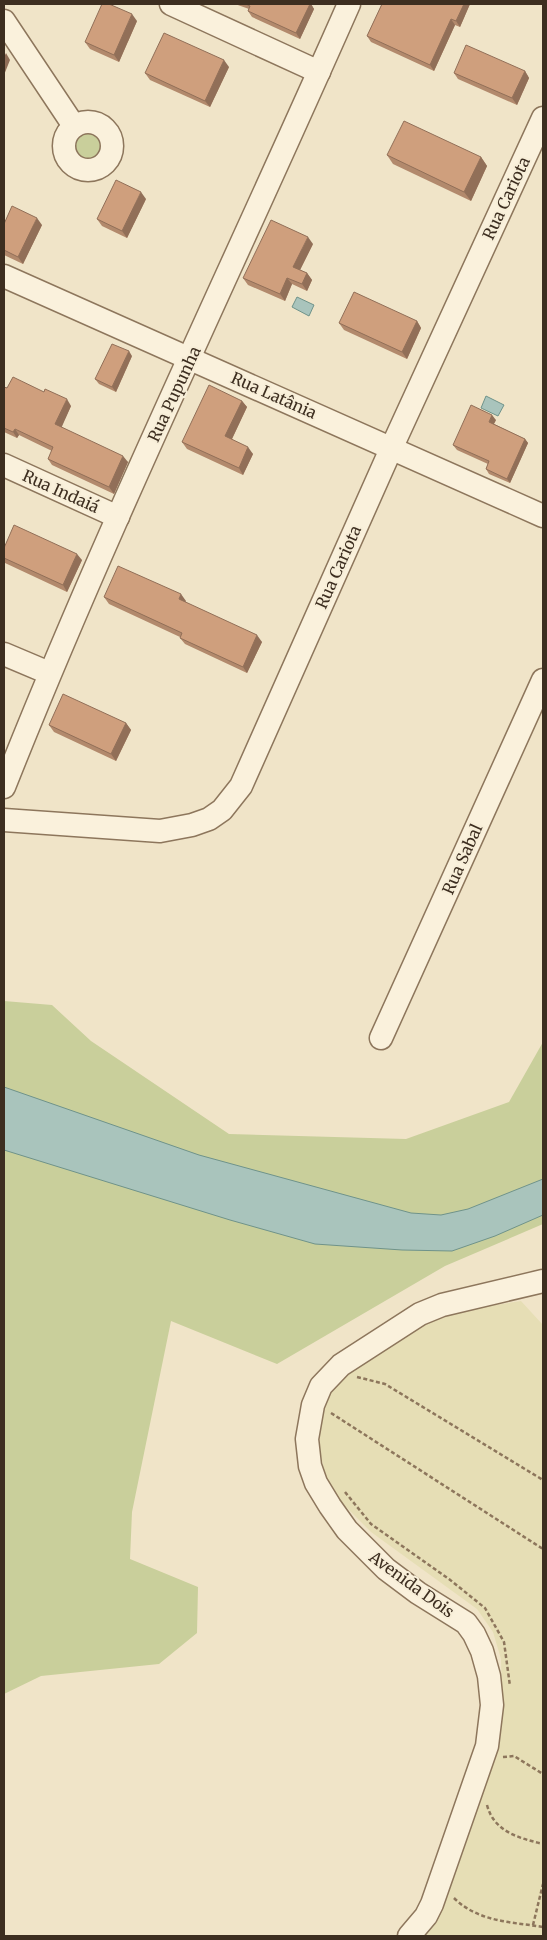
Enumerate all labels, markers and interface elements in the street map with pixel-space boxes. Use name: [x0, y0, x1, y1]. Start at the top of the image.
street label: Rua Cariota: [478, 153, 534, 243]
street label: Rua Pupunha: [143, 343, 205, 445]
street label: Rua Latânia: [228, 367, 320, 423]
street label: Rua Indaiá: [20, 465, 103, 517]
street label: Rua Cariota: [311, 522, 365, 612]
street label: Rua Sabal: [438, 821, 486, 897]
street label: Avenida Dois: [365, 1546, 458, 1622]

